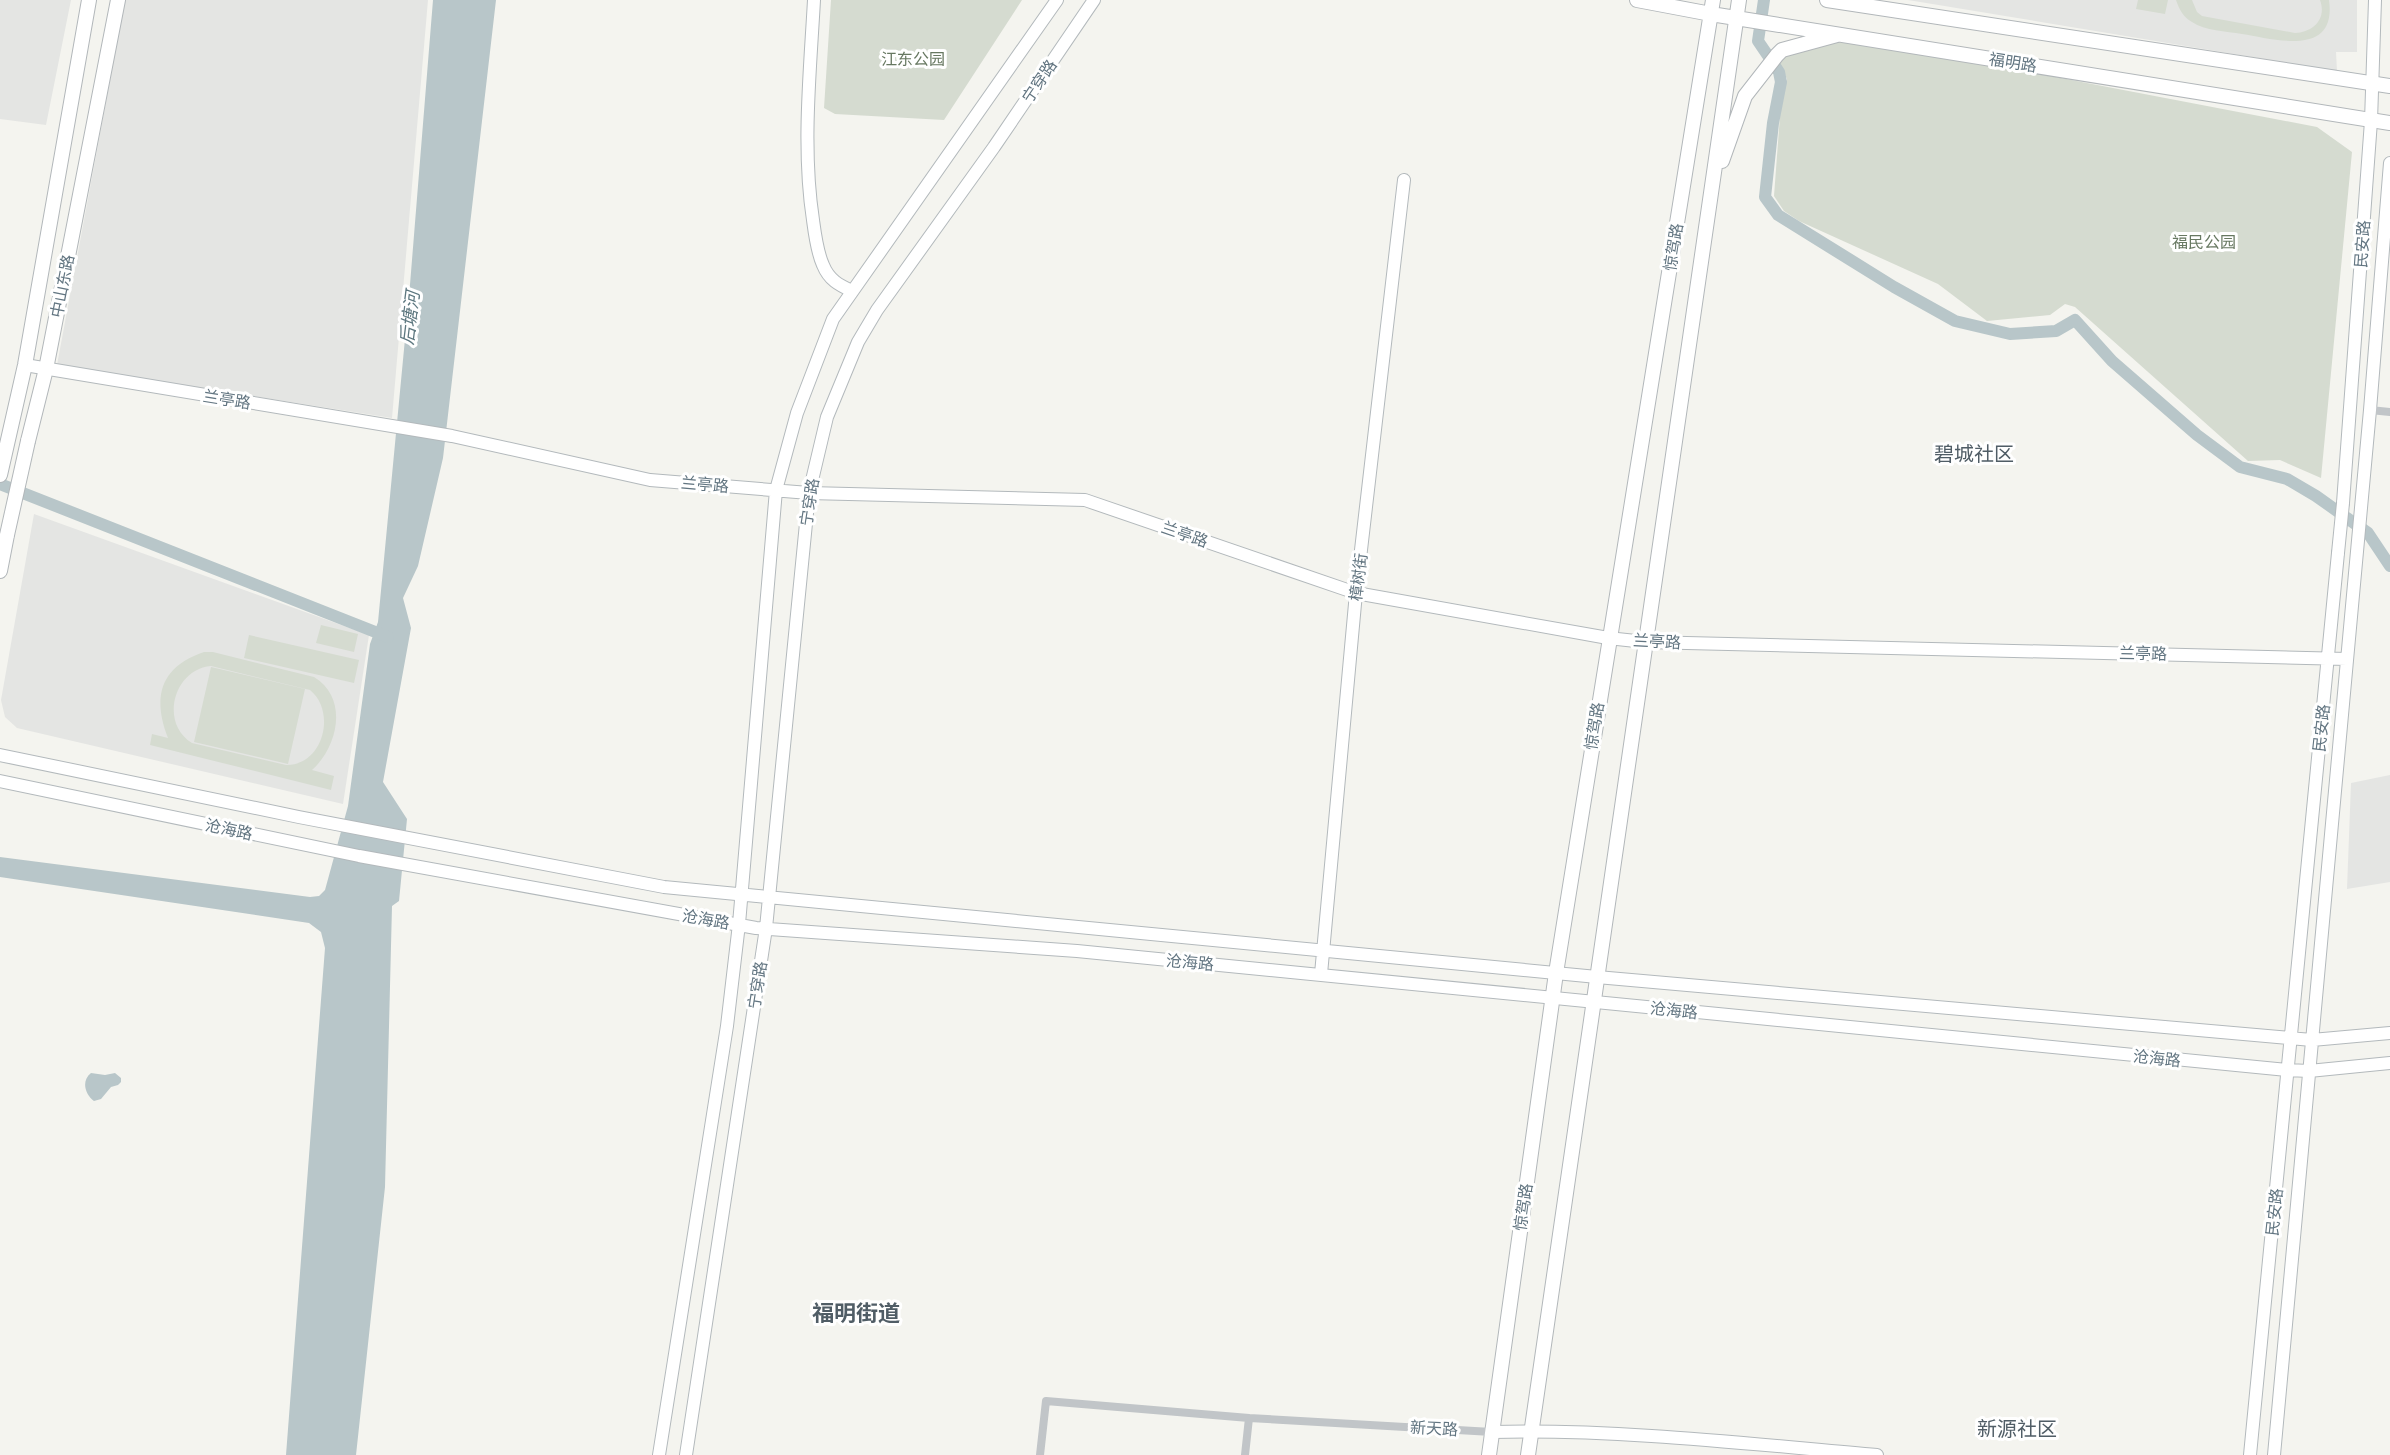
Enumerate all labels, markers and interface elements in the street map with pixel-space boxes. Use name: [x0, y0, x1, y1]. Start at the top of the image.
street label: 福明路: [1988, 48, 2038, 76]
park label: 江东公园: [881, 49, 945, 69]
street label: 宁穿路: [1017, 56, 1061, 106]
street label: 民安路: [2350, 219, 2374, 269]
street label: 惊驾路: [1659, 222, 1687, 272]
park label: 福民公园: [2172, 232, 2236, 252]
street label: 中山东路: [46, 253, 78, 319]
water label: 后塘河: [395, 287, 425, 346]
street label: 兰亭路: [202, 385, 252, 413]
district label: 碧城社区: [1934, 441, 2014, 467]
street label: 兰亭路: [680, 472, 730, 496]
street label: 宁穿路: [795, 477, 823, 527]
street label: 兰亭路: [1159, 517, 1211, 551]
street label: 樟树街: [1345, 552, 1371, 602]
street label: 兰亭路: [1633, 630, 1681, 652]
street label: 兰亭路: [2119, 643, 2167, 663]
street label: 惊驾路: [1580, 701, 1608, 751]
street label: 民安路: [2309, 703, 2333, 753]
street label: 沧海路: [203, 814, 255, 844]
street label: 沧海路: [681, 905, 731, 933]
street label: 沧海路: [1165, 950, 1215, 974]
street label: 宁穿路: [743, 960, 771, 1010]
street label: 沧海路: [1649, 998, 1699, 1022]
street label: 沧海路: [2132, 1046, 2182, 1070]
street label: 惊驾路: [1510, 1182, 1536, 1232]
street label: 民安路: [2262, 1187, 2286, 1237]
district label: 福明街道: [812, 1299, 900, 1327]
district label: 新源社区: [1977, 1416, 2057, 1442]
street label: 新天路: [1410, 1417, 1458, 1439]

